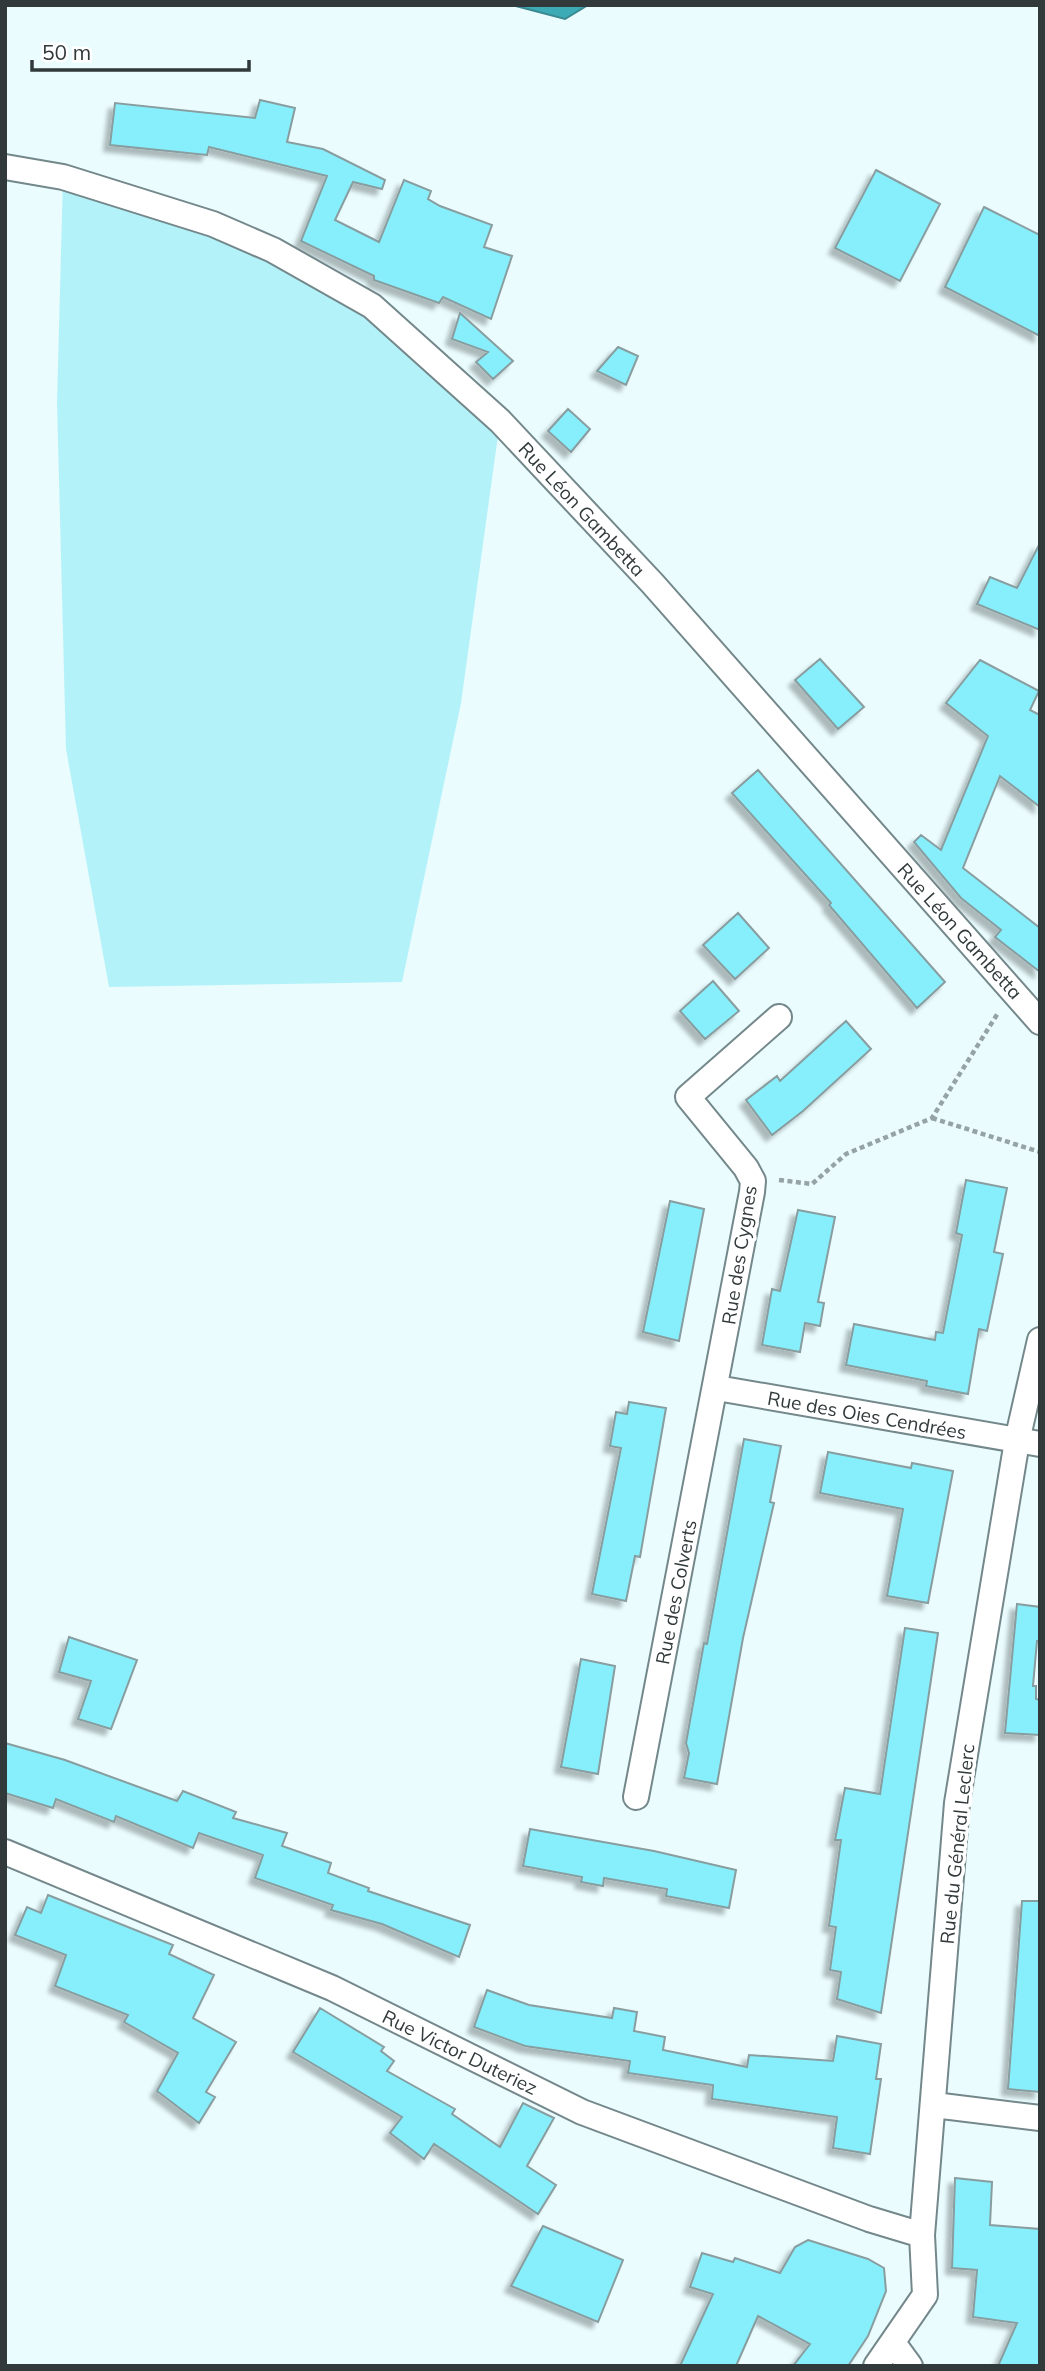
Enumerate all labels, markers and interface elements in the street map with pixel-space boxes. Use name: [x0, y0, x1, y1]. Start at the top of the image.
scale bar: [32, 28, 248, 72]
text: 50 m: [42, 39, 91, 65]
street label: Rue Léon Gambetta: [514, 437, 650, 581]
street label: Rue Léon Gambetta: [892, 858, 1028, 1004]
street label: Rue des Cygnes: [716, 1184, 762, 1326]
street label: Rue des Oies Cendrées: [766, 1386, 968, 1444]
street label: Rue des Colverts: [650, 1518, 702, 1666]
street label: Rue du Général Leclerc: [935, 1743, 979, 1945]
street label: Rue Victor Duteriez: [379, 2004, 542, 2100]

